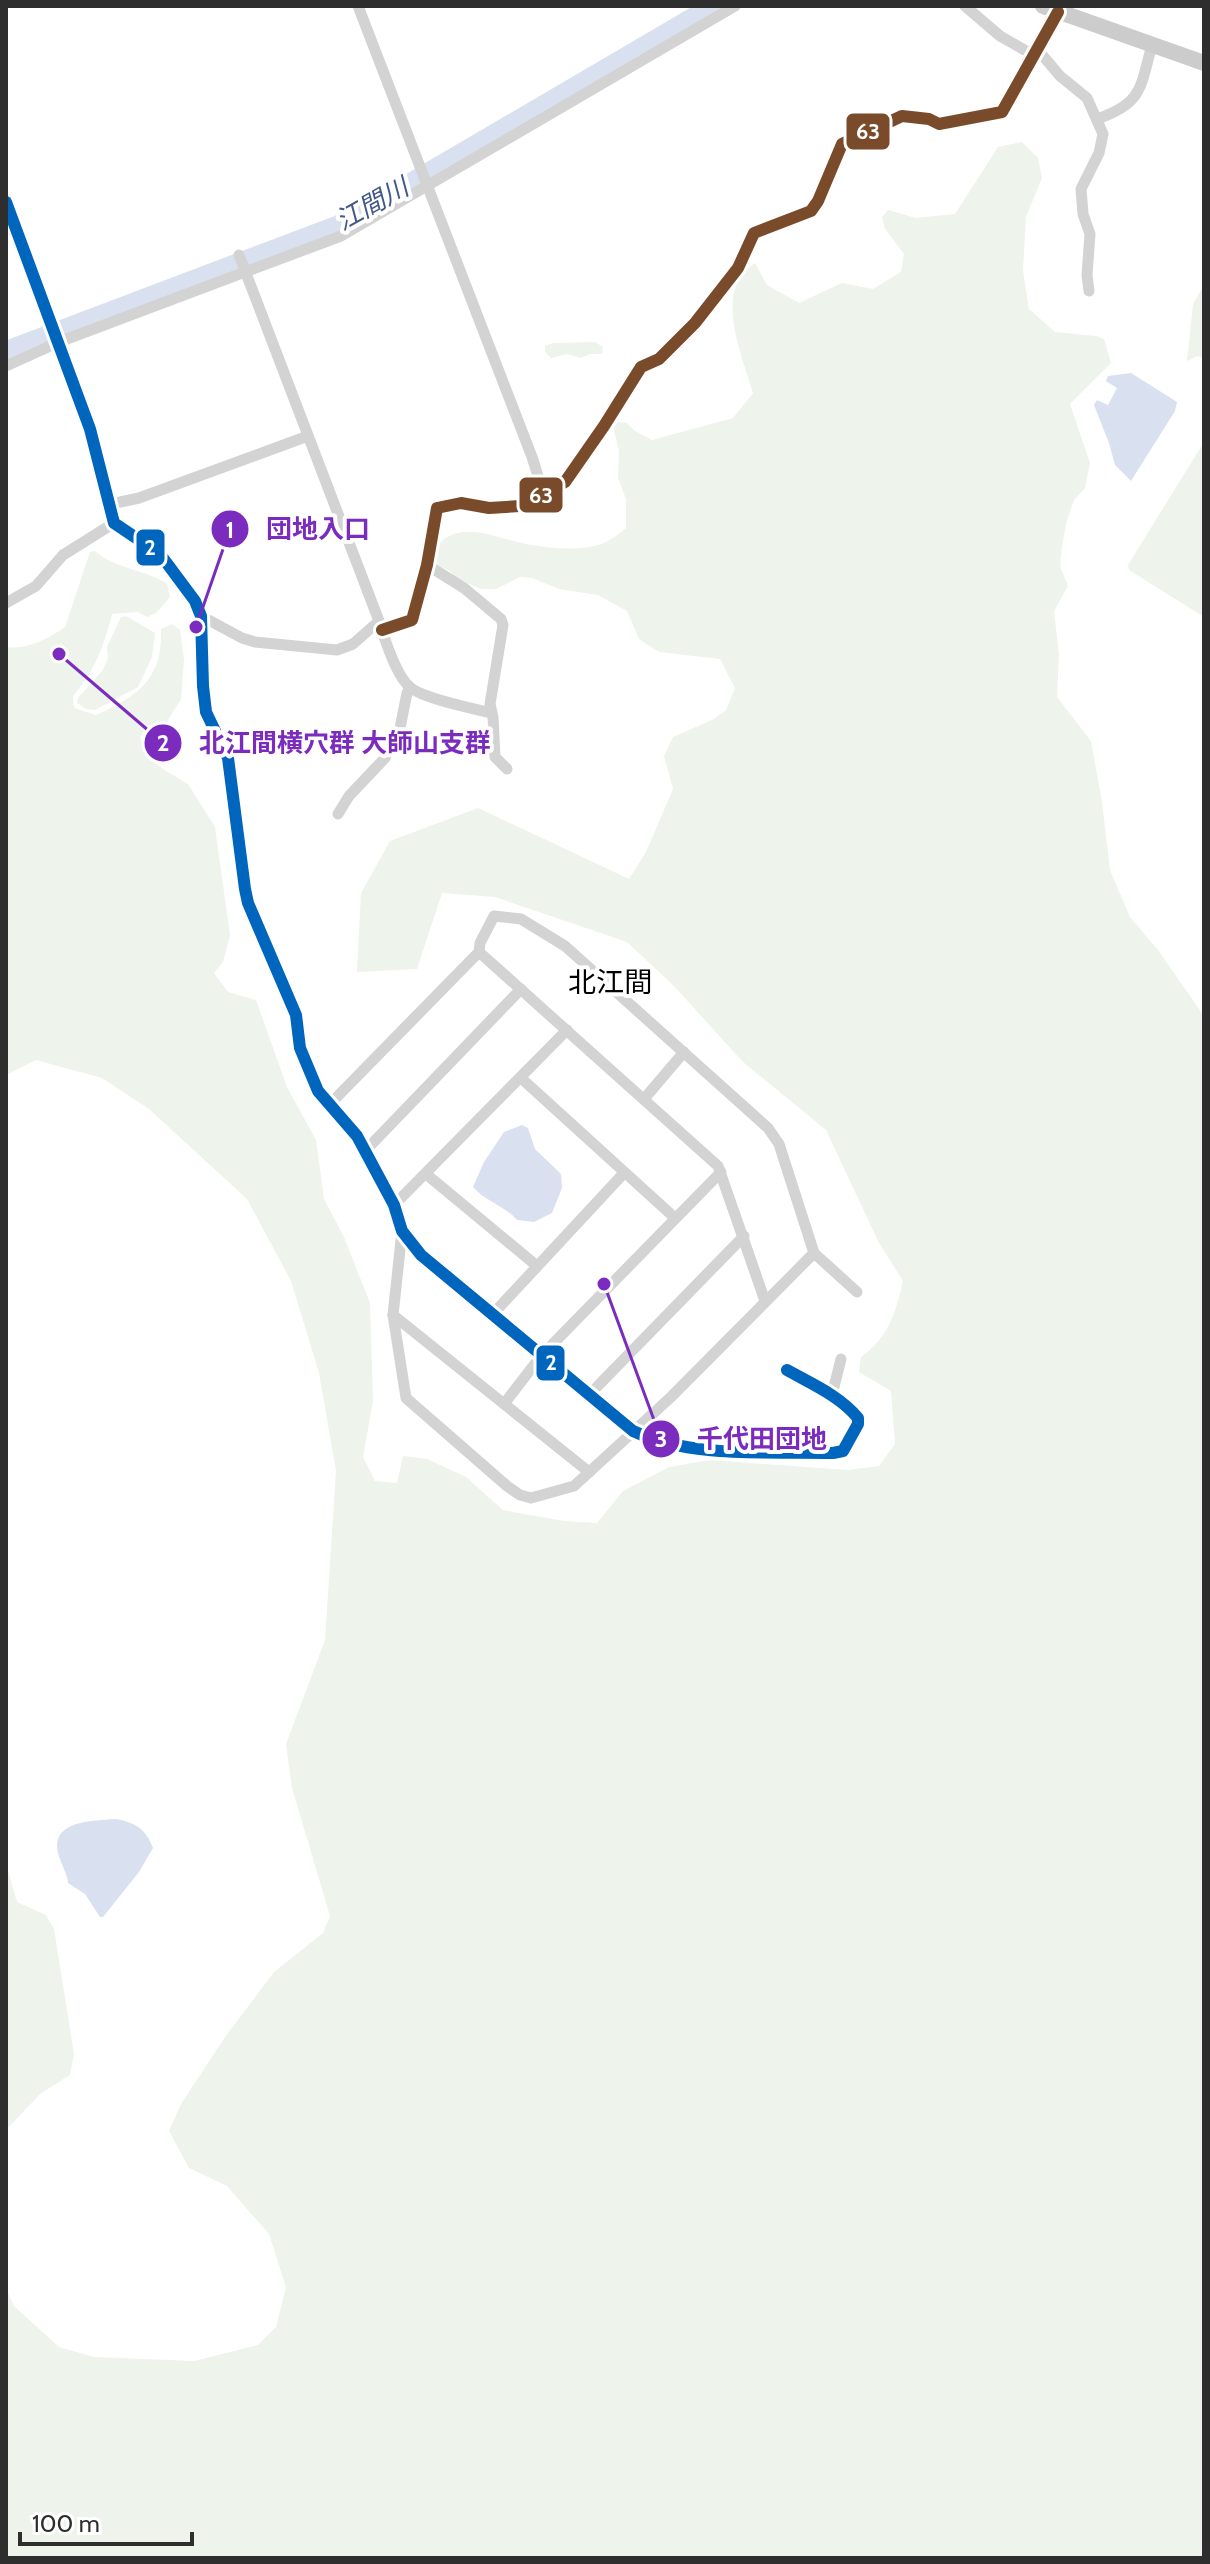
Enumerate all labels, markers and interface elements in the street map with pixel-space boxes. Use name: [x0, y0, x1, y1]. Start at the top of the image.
line badge: 63: [845, 112, 891, 151]
text: 63: [856, 118, 880, 145]
water label: 江間川: [330, 170, 416, 237]
line badge: 63: [518, 476, 564, 514]
text: 63: [529, 482, 553, 509]
callout: 団地入口: [210, 504, 386, 554]
text: 団地入口: [266, 513, 370, 545]
text: 1: [226, 515, 234, 544]
line badge: 2: [135, 528, 166, 567]
text: 2: [144, 534, 156, 561]
callout: 北江間横穴群 大師山支群: [143, 718, 507, 768]
text: 北江間横穴群 大師山支群: [199, 727, 491, 759]
text: 2: [157, 728, 169, 757]
district label: 北江間: [568, 965, 652, 999]
line badge: 2: [535, 1344, 566, 1382]
text: 2: [545, 1349, 557, 1376]
callout: 千代田団地: [641, 1414, 843, 1464]
text: 千代田団地: [697, 1423, 827, 1455]
text: 3: [655, 1424, 667, 1453]
scale bar: [20, 2496, 192, 2546]
text: 100 m: [32, 2509, 100, 2538]

